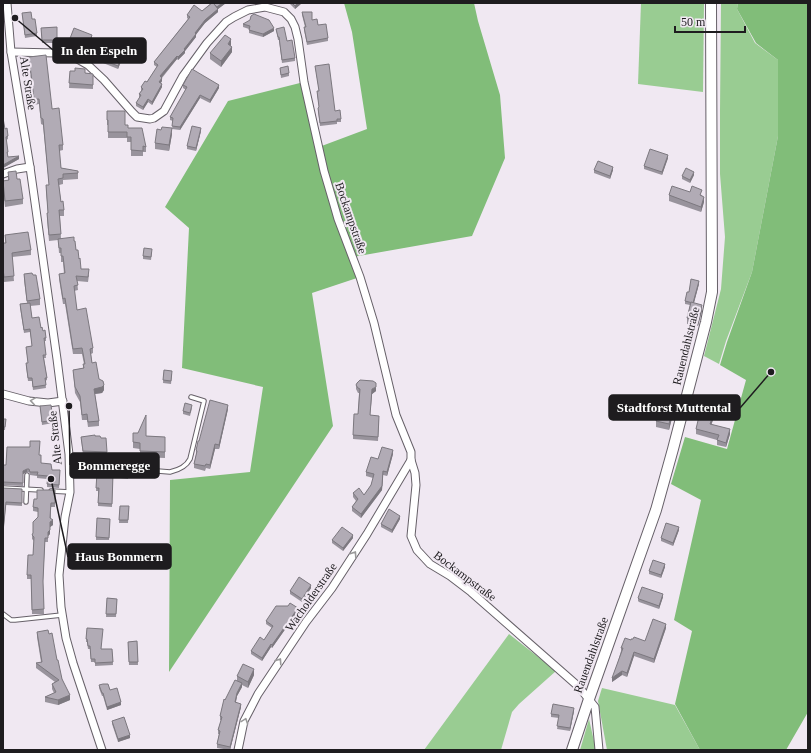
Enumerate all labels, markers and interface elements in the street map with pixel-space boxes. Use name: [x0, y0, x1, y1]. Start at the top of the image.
scale bar: [675, 8, 745, 34]
text: 50 m: [681, 15, 706, 29]
callout: In den Espeln: [53, 38, 146, 63]
text: In den Espeln: [61, 43, 138, 58]
street label: Alte Straße: [17, 55, 39, 111]
street label: Bockampstraße: [332, 180, 370, 256]
street label: Rauendahlstraße: [670, 306, 702, 386]
callout: Stadtforst Muttental: [609, 395, 740, 420]
one-way arrow: [30, 397, 36, 406]
text: Stadtforst Muttental: [617, 400, 732, 415]
street label: Alte Straße: [45, 410, 65, 466]
callout: Bommeregge: [70, 453, 159, 478]
text: Bommeregge: [78, 458, 151, 473]
callout: Haus Bommern: [68, 544, 171, 569]
street label: Bockampstraße: [431, 548, 499, 604]
text: Haus Bommern: [75, 549, 164, 564]
one-way arrow: [349, 552, 356, 559]
street label: Wacholderstraße: [282, 560, 340, 634]
street label: Rauendahlstraße: [571, 615, 611, 695]
one-way arrow: [274, 658, 282, 665]
one-way arrow: [240, 717, 248, 724]

